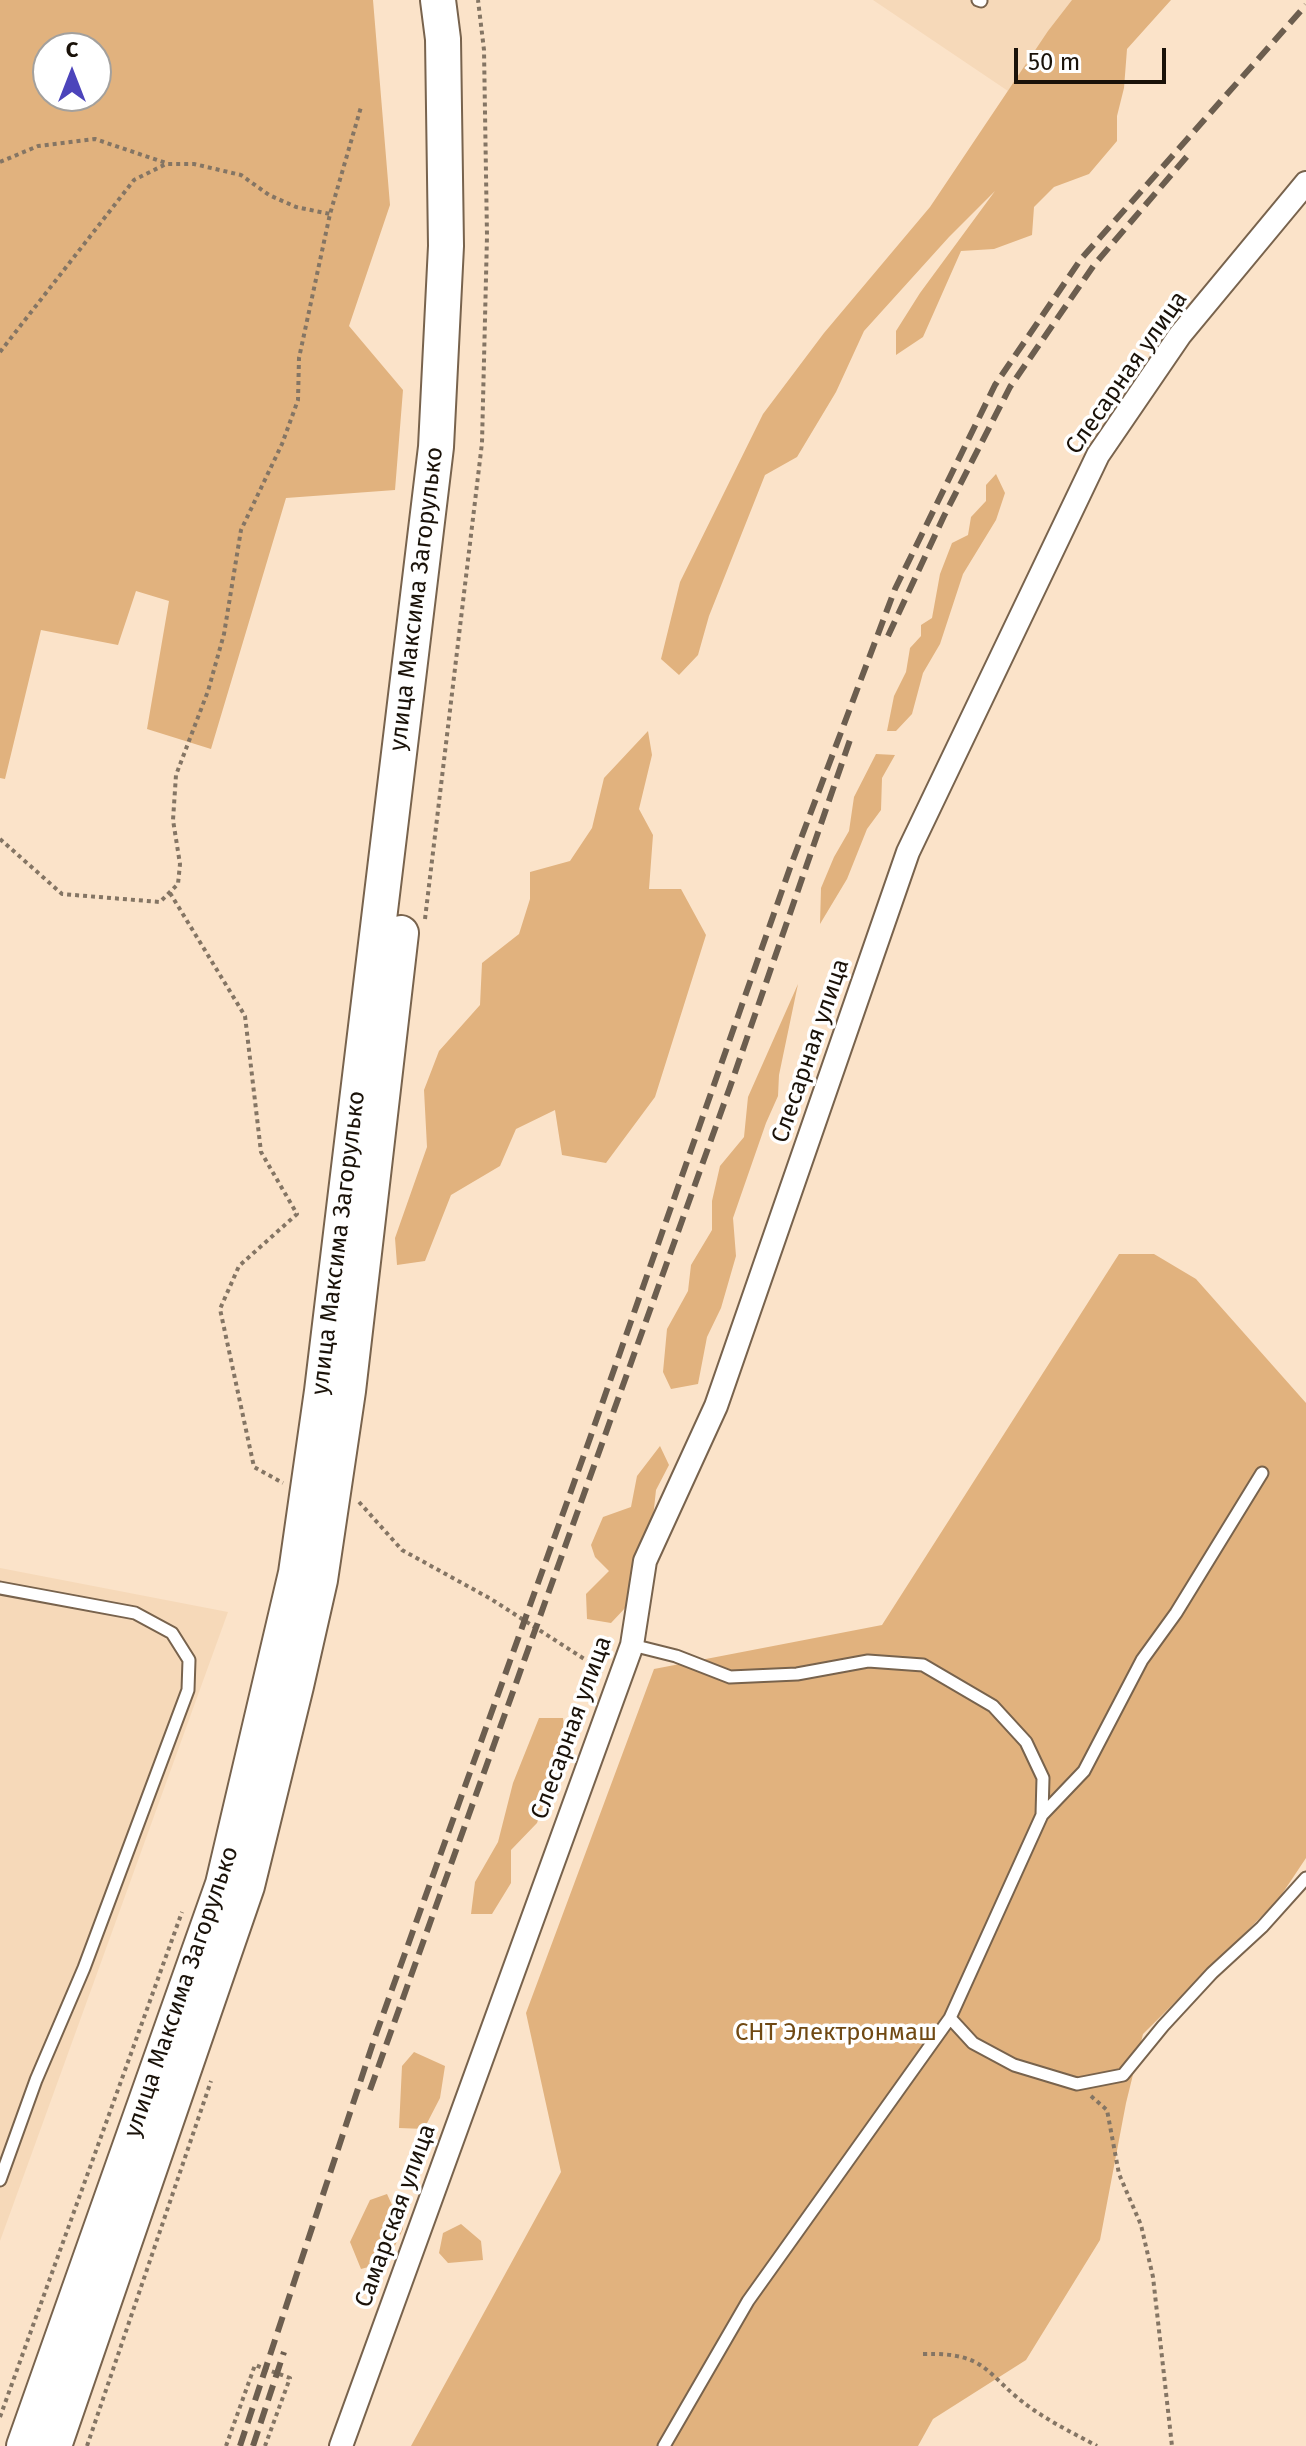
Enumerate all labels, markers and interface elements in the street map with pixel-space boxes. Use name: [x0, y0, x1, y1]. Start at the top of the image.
north arrow: [32, 32, 112, 112]
scale bar: [1018, 32, 1170, 82]
text: С: [66, 36, 78, 63]
text: 50 m: [1028, 48, 1080, 76]
street label: Слесарная улица: [1060, 286, 1194, 460]
street label: улица Максима Загорулько: [384, 445, 450, 753]
street label: Слесарная улица: [766, 955, 856, 1147]
street label: улица Максима Загорулько: [306, 1089, 372, 1397]
street label: Слесарная улица: [526, 1633, 618, 1823]
street label: улица Максима Загорулько: [119, 1843, 245, 2141]
park label: СНТ Электронмаш: [735, 2019, 937, 2047]
street label: Самарская улица: [350, 2121, 442, 2311]

